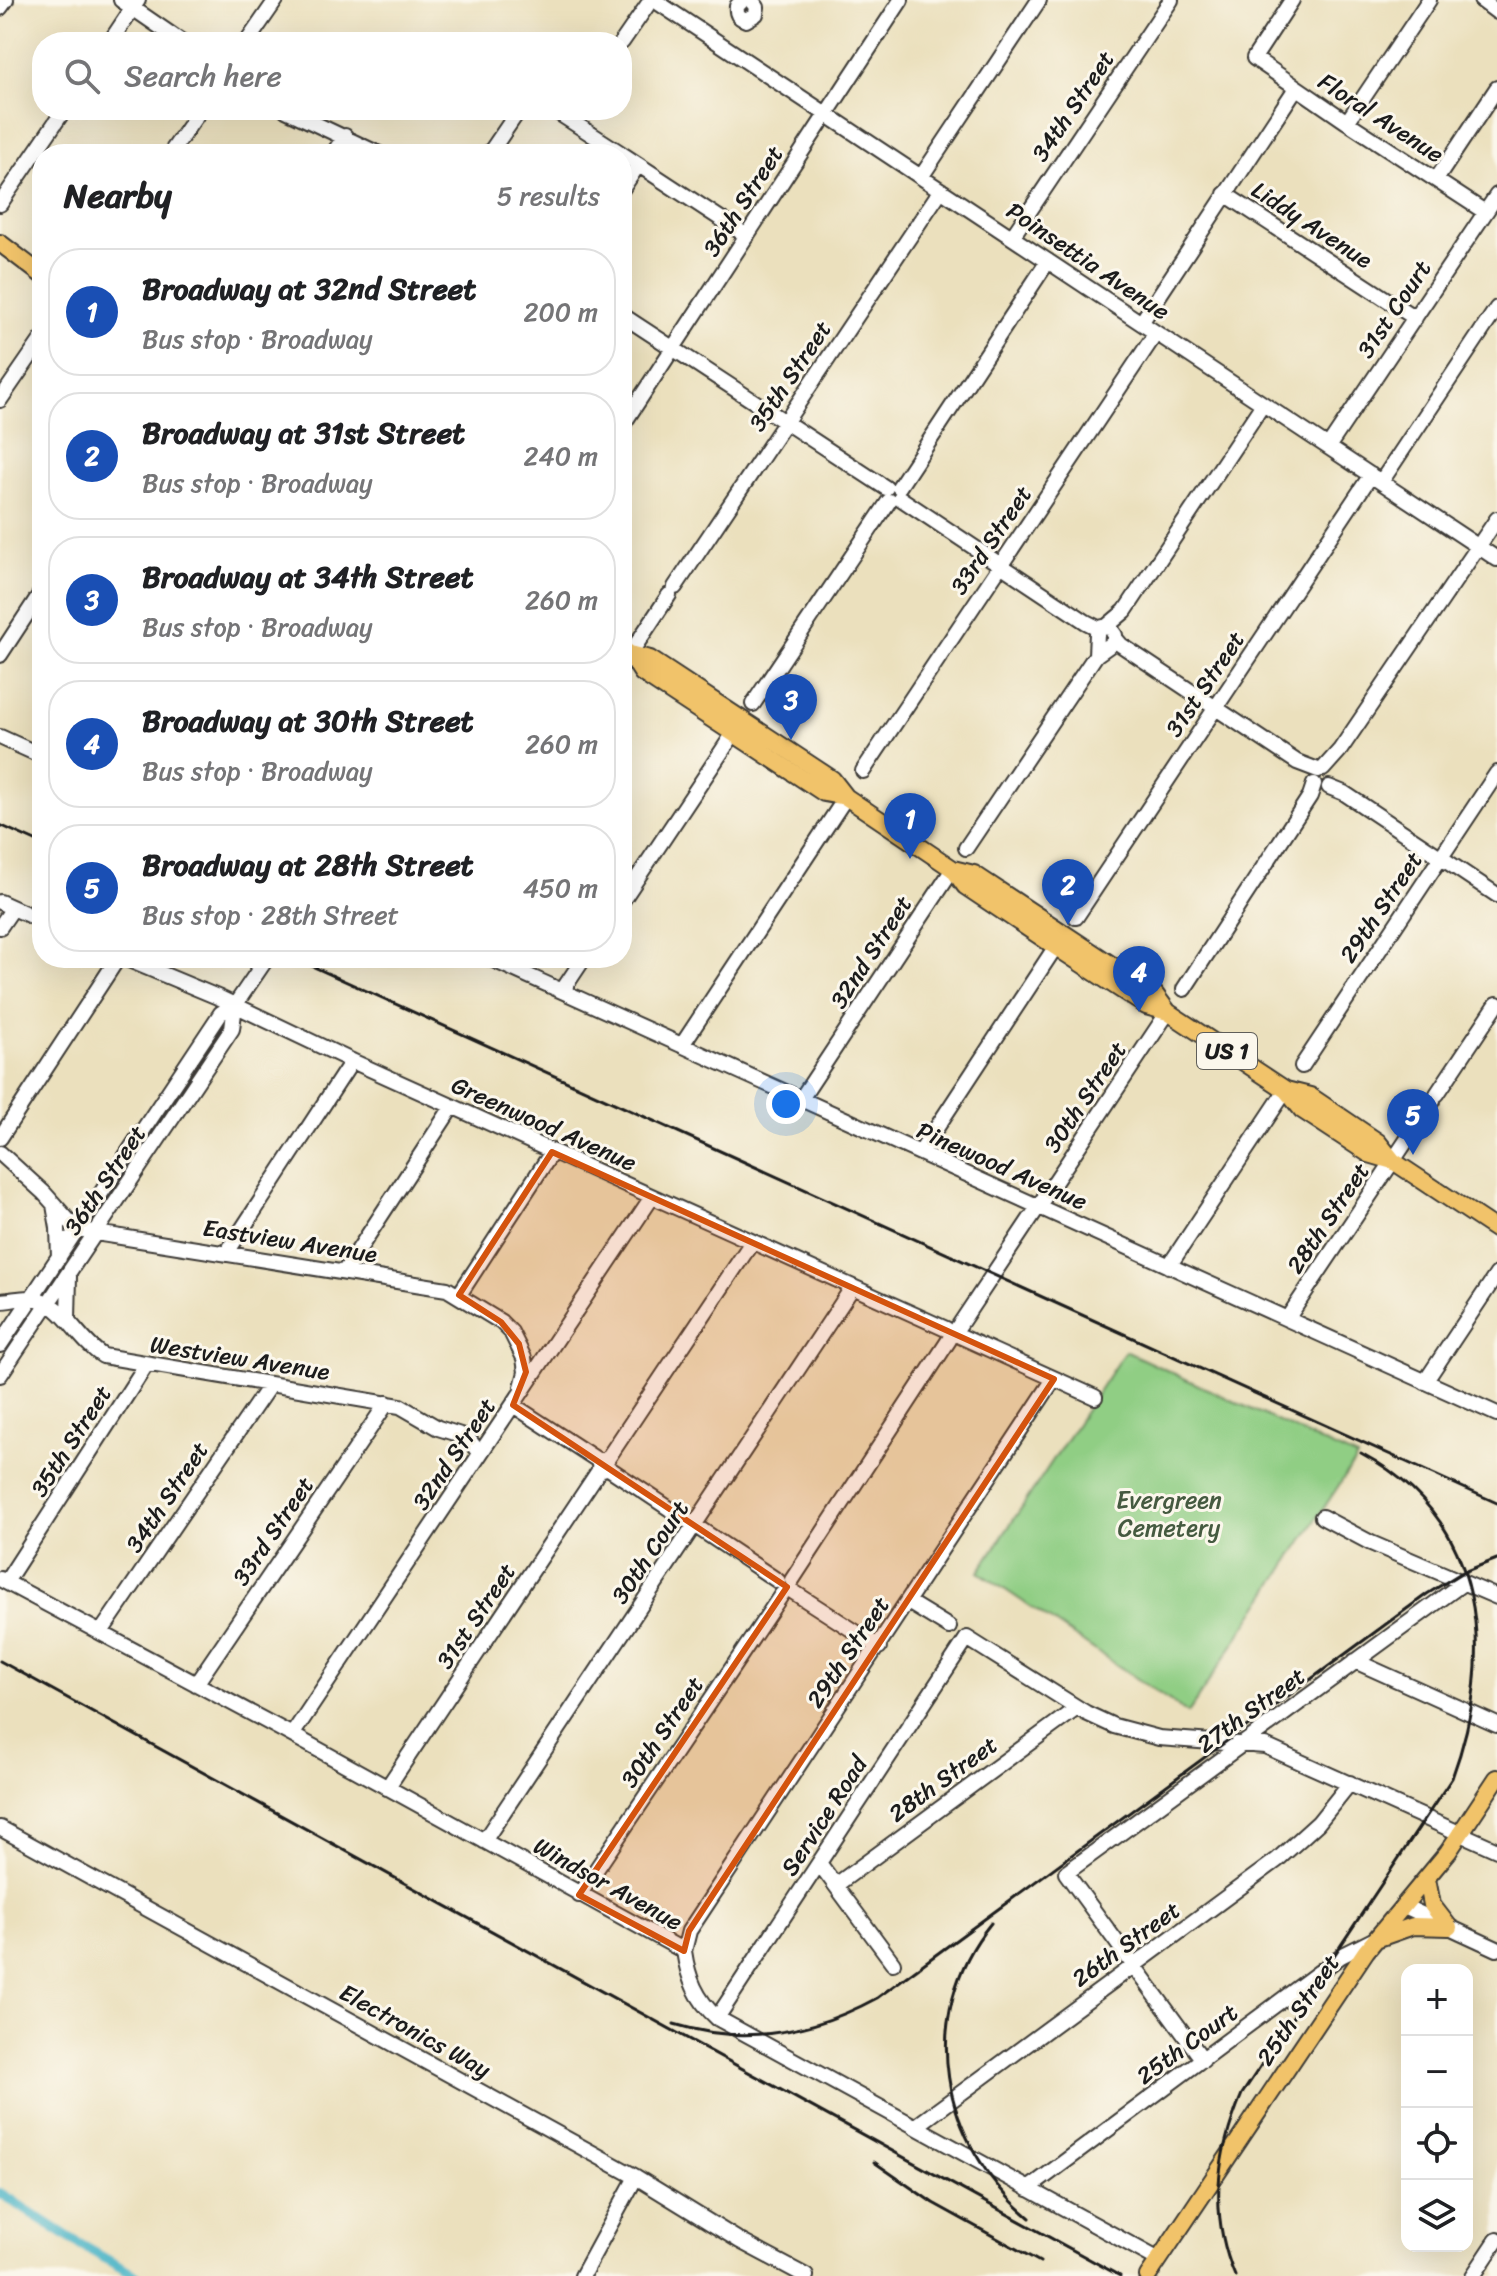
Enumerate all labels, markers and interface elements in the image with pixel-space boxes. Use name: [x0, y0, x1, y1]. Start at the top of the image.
search box: [32, 32, 632, 120]
street label: 34th Street: [1020, 42, 1126, 170]
text: Search here: [124, 49, 282, 103]
icon: search: [60, 54, 104, 98]
street label: Floral Avenue: [1309, 61, 1453, 175]
street label: 36th Street: [691, 137, 795, 265]
text: Nearby: [64, 166, 172, 226]
street label: Liddy Avenue: [1243, 170, 1382, 280]
text: 5 results: [497, 173, 600, 219]
street label: Poinsettia Avenue: [997, 190, 1179, 332]
street label: 31st Court: [1345, 251, 1443, 367]
text: Broadway at 32nd Street: [142, 262, 476, 316]
text: 1: [86, 289, 98, 335]
text: 200 m: [523, 289, 598, 335]
street label: 35th Street: [737, 312, 843, 440]
text: Bus stop · Broadway: [142, 316, 372, 362]
text: Broadway at 31st Street: [142, 406, 465, 460]
text: 2: [84, 433, 100, 479]
text: 240 m: [524, 433, 598, 479]
text: Bus stop · Broadway: [142, 460, 372, 506]
street label: 33rd Street: [939, 477, 1043, 603]
text: Broadway at 34th Street: [142, 550, 474, 604]
text: 3: [85, 577, 99, 623]
text: 260 m: [525, 577, 598, 623]
text: Bus stop · Broadway: [142, 604, 372, 650]
street label: 31st Street: [1154, 622, 1256, 746]
pin: 3: [765, 674, 817, 740]
text: Broadway at 30th Street: [142, 694, 474, 748]
text: 4: [84, 721, 100, 767]
text: 260 m: [525, 721, 598, 767]
text: Bus stop · Broadway: [142, 748, 372, 794]
pin: 1: [884, 793, 936, 859]
text: Broadway at 28th Street: [142, 838, 474, 892]
street label: 29th Street: [1328, 842, 1434, 972]
pin: 2: [1042, 859, 1094, 925]
text: 5: [84, 865, 100, 911]
text: 450 m: [523, 865, 598, 911]
street label: 32nd Street: [818, 887, 924, 1017]
text: Bus stop · 28th Street: [142, 892, 399, 938]
pin: 4: [1113, 946, 1165, 1012]
street label: 30th Street: [1032, 1032, 1138, 1162]
road number: US 1: [1197, 1033, 1257, 1069]
street label: Greenwood Avenue: [444, 1064, 644, 1184]
your location: [766, 1084, 806, 1124]
pin: 5: [1387, 1089, 1439, 1155]
street label: Pinewood Avenue: [910, 1110, 1094, 1222]
street label: 36th Street: [52, 1116, 158, 1244]
street label: 28th Street: [1275, 1153, 1381, 1283]
street label: Eastview Avenue: [200, 1207, 381, 1276]
street label: Westview Avenue: [147, 1323, 333, 1393]
street label: 35th Street: [19, 1376, 123, 1506]
street label: 32nd Street: [401, 1389, 507, 1519]
street label: 34th Street: [114, 1433, 220, 1561]
street label: 33rd Street: [221, 1468, 325, 1594]
park label: Evergreen Cemetery: [1116, 1479, 1222, 1549]
street label: 30th Court: [600, 1491, 700, 1613]
street label: 31st Street: [425, 1554, 527, 1678]
street label: 29th Street: [795, 1587, 901, 1717]
street label: 27th Street: [1187, 1656, 1315, 1764]
street label: 30th Street: [609, 1667, 715, 1797]
street label: 28th Street: [879, 1725, 1007, 1833]
street label: Service Road: [769, 1745, 880, 1885]
street label: Windsor Avenue: [525, 1826, 691, 1942]
street label: 26th Street: [1062, 1890, 1190, 1998]
street label: 25th Street: [1245, 1945, 1351, 2075]
map controls: [1401, 1964, 1473, 2252]
button: +: [1401, 1964, 1473, 2036]
street label: Electronics Way: [331, 1972, 499, 2090]
street label: 25th Court: [1127, 1992, 1247, 2096]
button: −: [1401, 2036, 1473, 2108]
button: locate: [1401, 2108, 1473, 2180]
button: layers: [1401, 2180, 1473, 2252]

